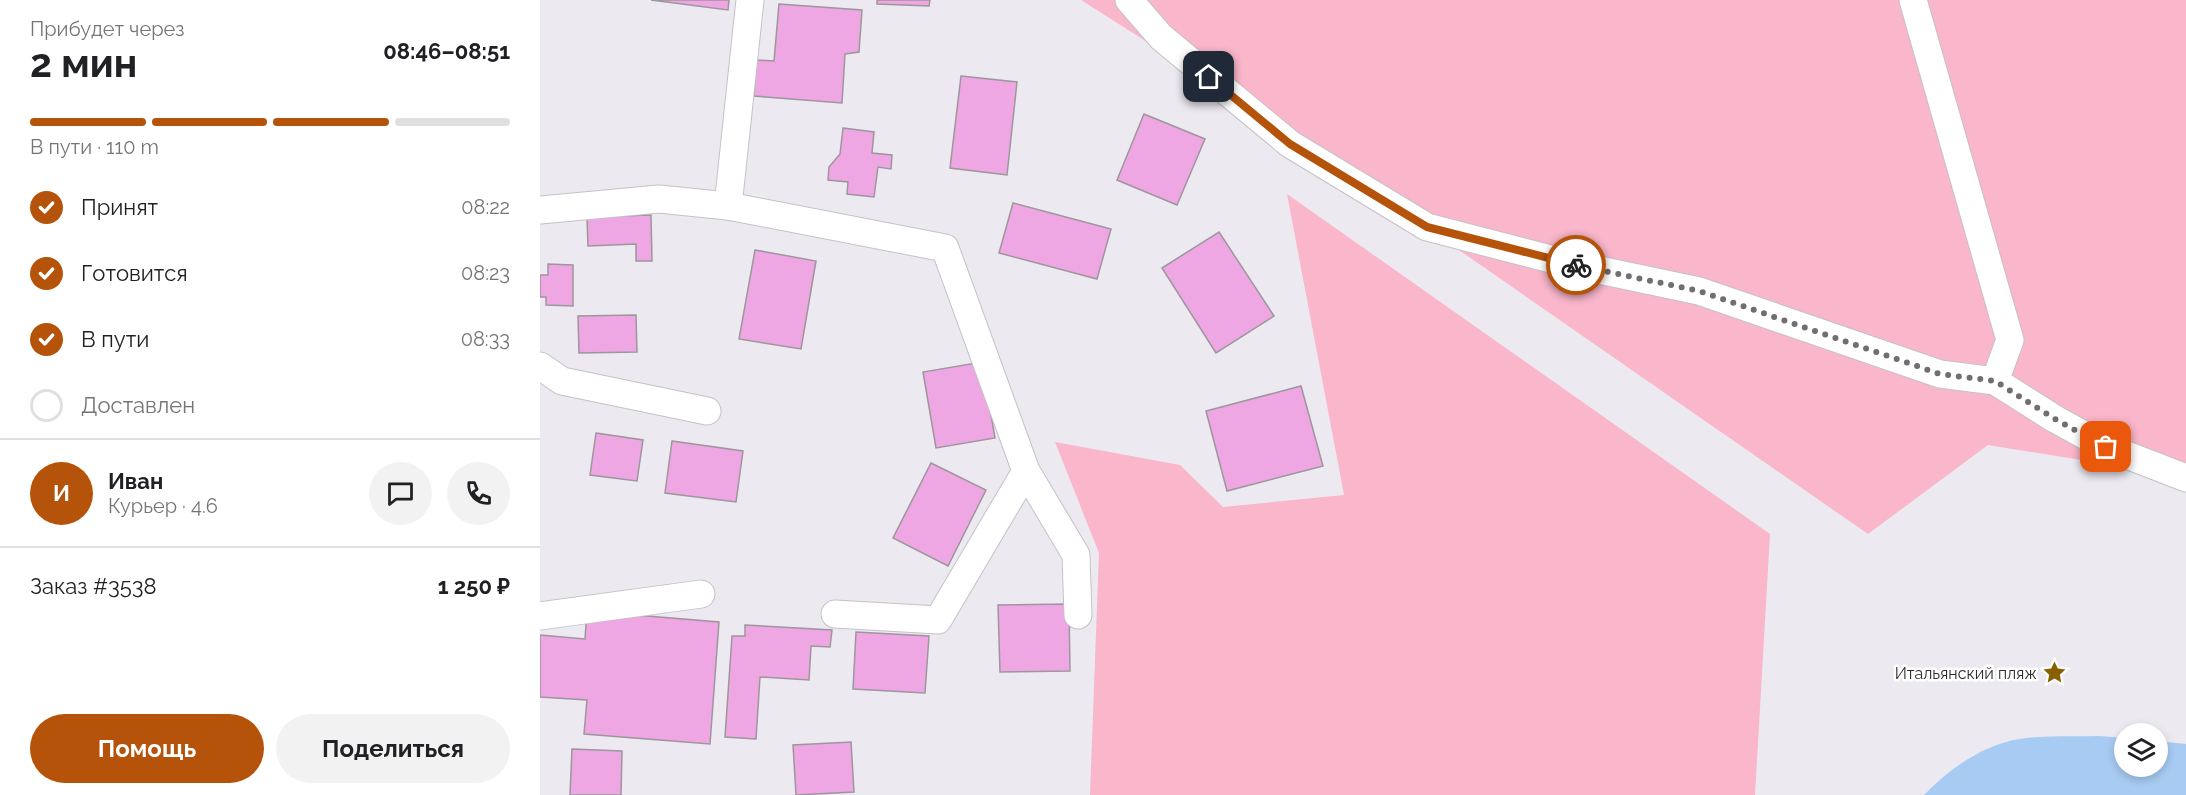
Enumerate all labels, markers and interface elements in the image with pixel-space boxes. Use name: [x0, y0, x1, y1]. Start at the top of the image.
text: Прибудет через: [30, 17, 184, 41]
text: 08:46–08:51: [383, 38, 510, 64]
text: 2 мин: [30, 40, 137, 86]
pin: [1183, 51, 1234, 102]
icon: home: [1192, 60, 1225, 93]
text: В пути · 110 m: [30, 135, 159, 159]
icon: check: [30, 191, 63, 224]
text: Принят: [81, 194, 158, 220]
text: 08:22: [461, 195, 510, 219]
courier: [1546, 235, 1606, 295]
icon: bike: [1560, 249, 1593, 282]
icon: check: [30, 257, 63, 290]
text: Готовится: [81, 260, 188, 286]
text: 08:23: [461, 261, 510, 285]
icon: check: [30, 323, 63, 356]
text: В пути: [81, 326, 149, 352]
text: 08:33: [461, 327, 510, 351]
text: Доставлен: [81, 392, 195, 418]
pin: [2080, 421, 2131, 472]
icon: bag: [2089, 430, 2122, 463]
button: chat: [369, 462, 432, 525]
button: phone: [447, 462, 510, 525]
text: Иван: [108, 468, 163, 494]
text: И: [53, 480, 70, 506]
text: Курьер · 4.6: [108, 494, 218, 518]
text: Заказ #3538: [30, 573, 157, 599]
text: 1 250 ₽: [438, 573, 510, 599]
place icon: Итальянский пляж: [2042, 660, 2068, 686]
place label: Итальянский пляж: [1895, 664, 2037, 683]
button: Помощь: [30, 714, 264, 783]
button: Поделиться: [276, 714, 510, 783]
map controls: [2114, 723, 2168, 777]
button: layers: [2114, 723, 2168, 777]

